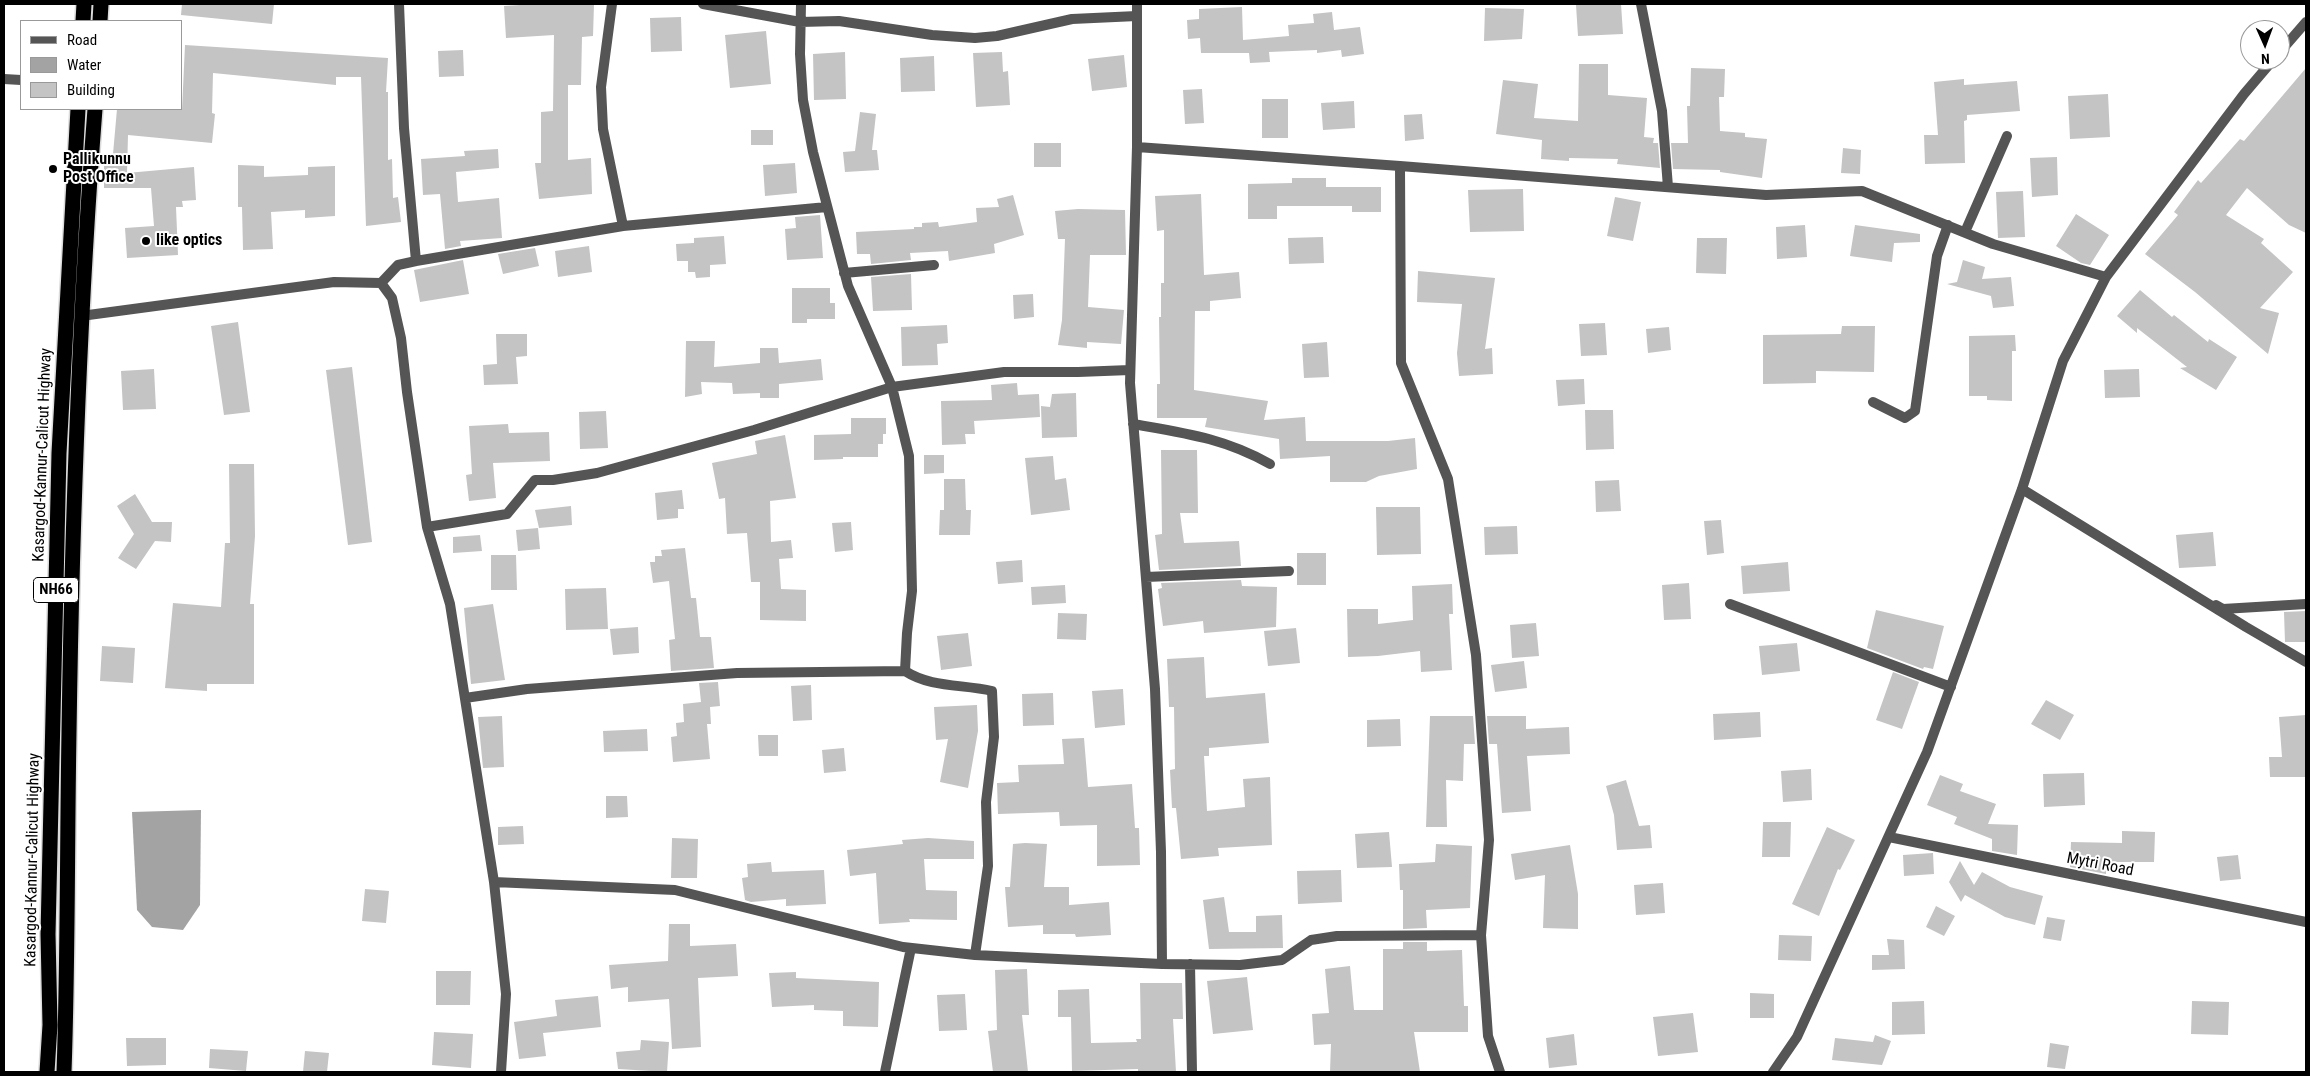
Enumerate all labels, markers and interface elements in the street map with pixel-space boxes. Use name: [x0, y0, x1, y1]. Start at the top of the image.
legend: [20, 20, 182, 110]
north arrow: [2240, 20, 2290, 70]
text: Road: [67, 31, 97, 49]
text: N: [2261, 51, 2270, 67]
text: Water: [67, 56, 101, 74]
text: Building: [67, 81, 115, 99]
place label: Pallikunnu Post Office: [63, 150, 134, 188]
marker: Pallikunnu Post Office: [47, 163, 59, 175]
place label: like optics: [156, 231, 222, 251]
marker: like optics: [140, 235, 152, 247]
street label: Kasargod-Kannur-Calicut Highway: [30, 348, 56, 562]
road number: NH66: [34, 578, 78, 602]
street label: Kasargod-Kannur-Calicut Highway: [22, 753, 44, 967]
street label: Mytri Road: [2065, 849, 2135, 881]

